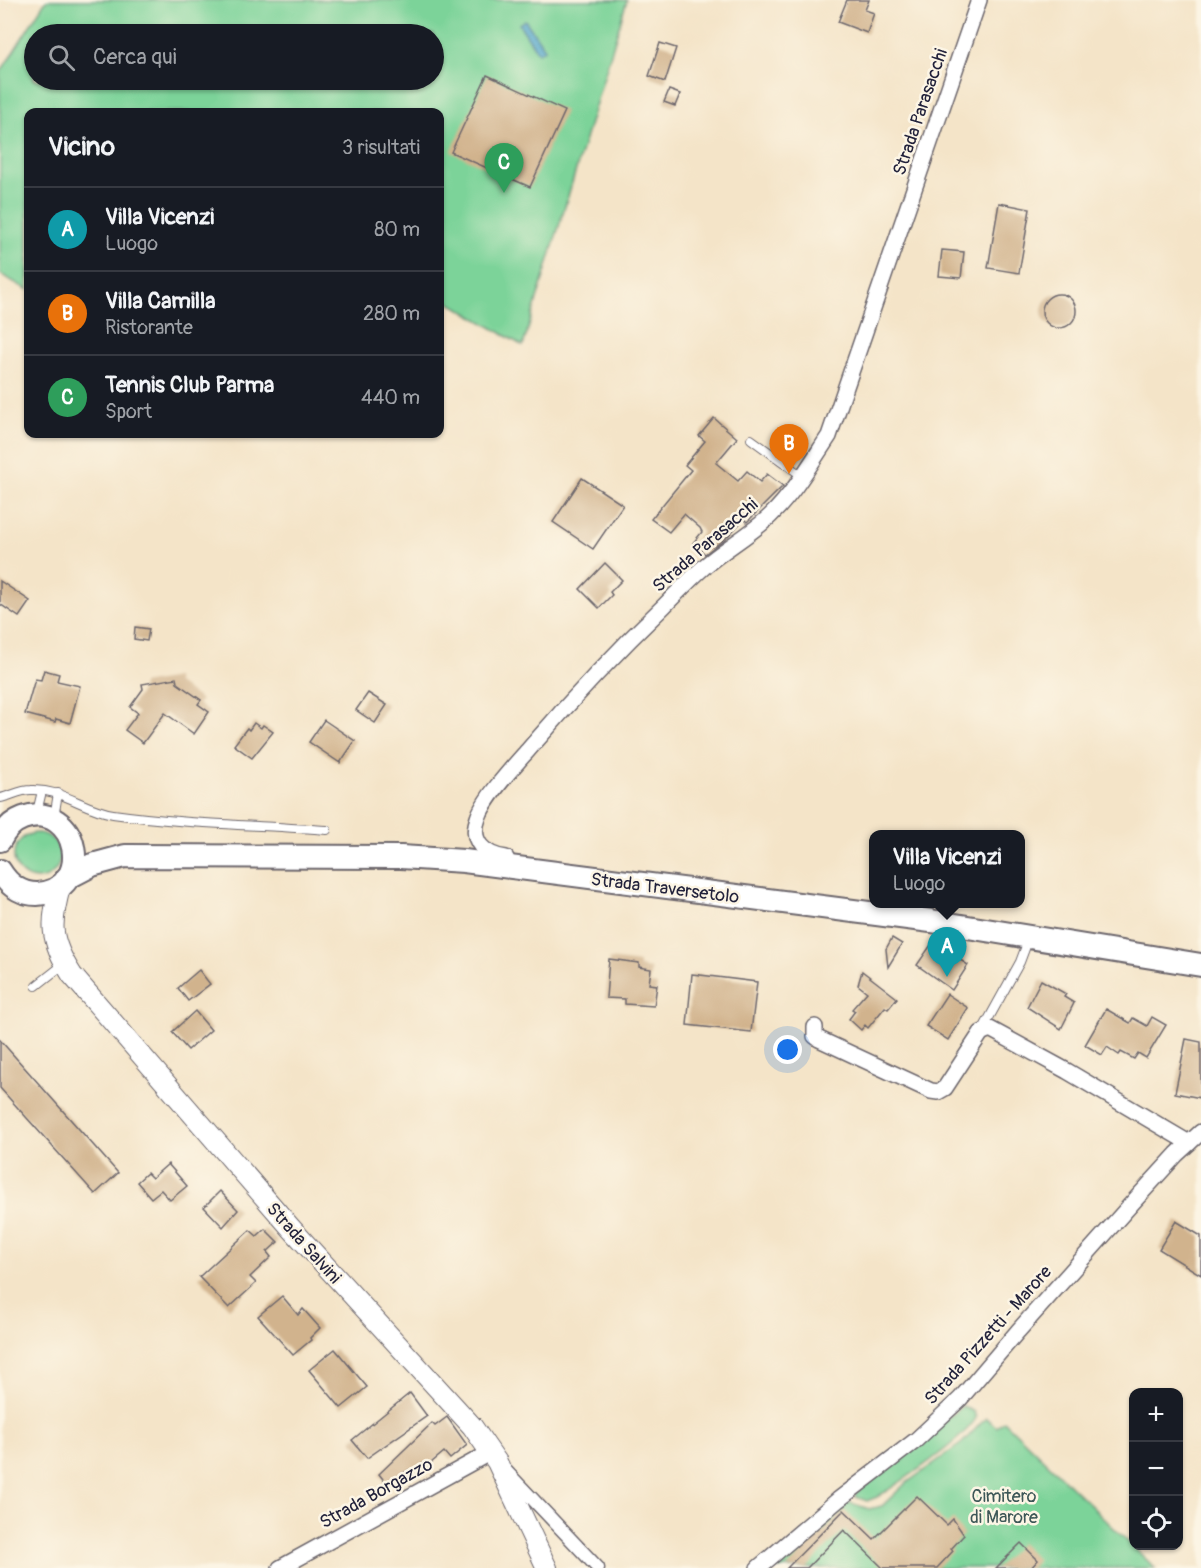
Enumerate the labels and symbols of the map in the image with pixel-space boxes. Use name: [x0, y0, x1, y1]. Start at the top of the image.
street label: Strada Parasacchi: [888, 46, 953, 179]
pin: C: [484, 144, 524, 193]
pin: B: [770, 424, 808, 474]
street label: Strada Parasacchi: [648, 493, 763, 598]
street label: Strada Traversetolo: [590, 868, 741, 909]
pin: A: [928, 928, 966, 977]
your location: [773, 1035, 802, 1064]
street label: Strada Salvini: [261, 1198, 346, 1289]
street label: Strada Pizzetti - Marore: [920, 1261, 1057, 1410]
street label: Strada Borgazzo: [316, 1453, 437, 1534]
park label: Cimitero di Marore: [970, 1485, 1038, 1529]

